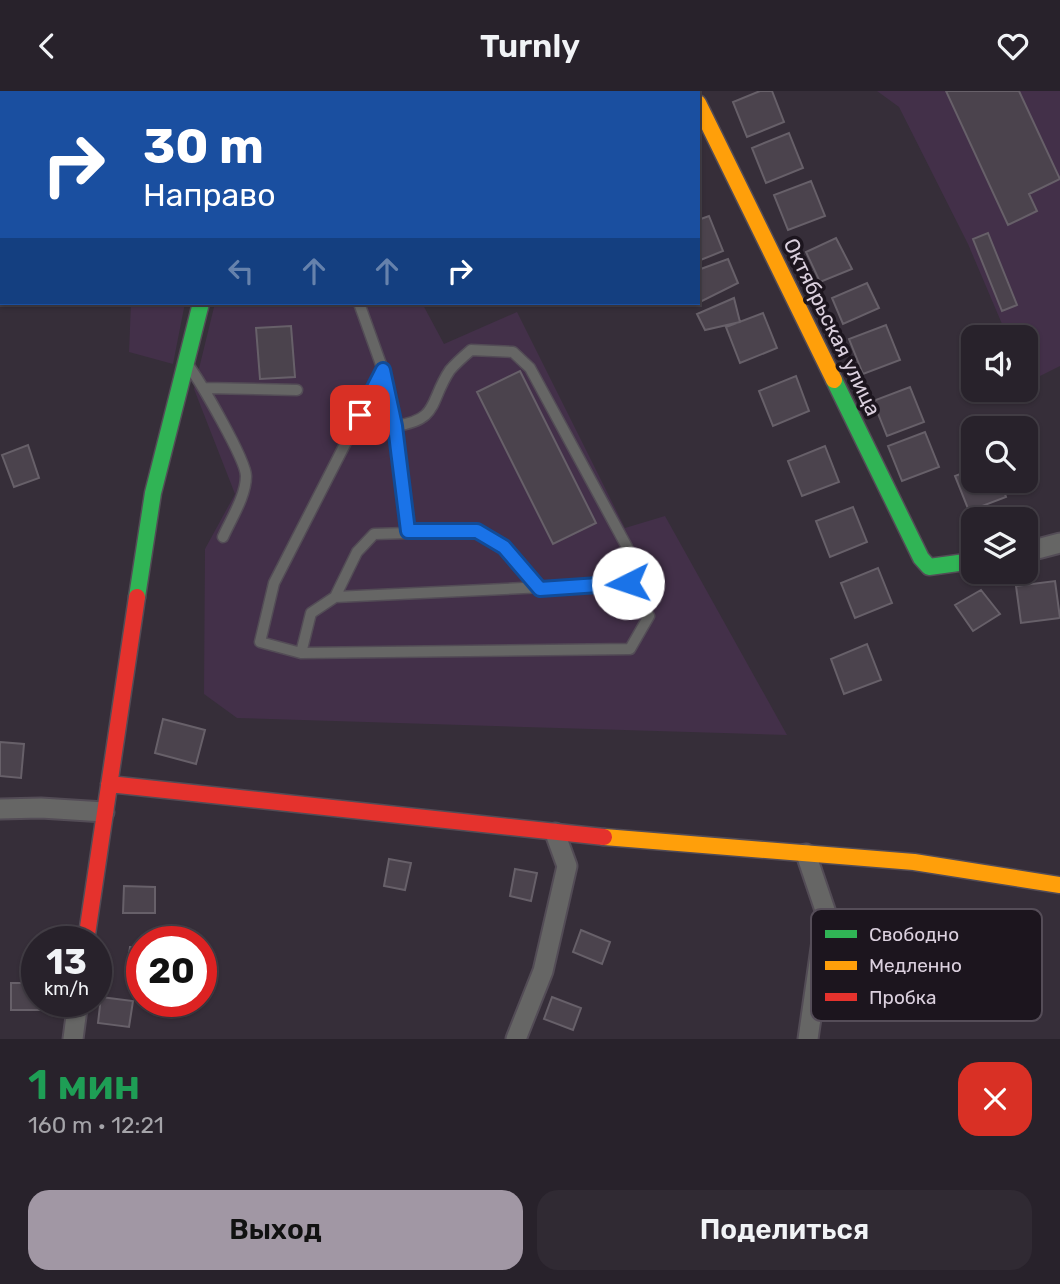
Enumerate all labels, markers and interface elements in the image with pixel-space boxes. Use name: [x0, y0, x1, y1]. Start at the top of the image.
icon: back: [28, 27, 66, 65]
text: Turnly: [480, 27, 580, 65]
icon: heart: [994, 27, 1032, 65]
text: 30 m: [143, 117, 264, 175]
icon: right: [28, 119, 119, 210]
text: Направо: [143, 176, 276, 214]
street label: Октябрьская улица: [779, 234, 886, 420]
icon: left: [222, 252, 260, 290]
icon: ahead: [295, 252, 333, 290]
icon: ahead: [368, 252, 406, 290]
icon: right: [441, 252, 479, 290]
map controls: [961, 325, 1038, 584]
button: sound: [961, 325, 1038, 402]
pin: [330, 385, 390, 445]
icon: arrive: [341, 396, 379, 434]
button: search: [961, 416, 1038, 493]
button: layers: [961, 507, 1038, 584]
position arrow: [591, 546, 665, 620]
legend: [811, 909, 1042, 1021]
text: Свободно: [869, 923, 959, 946]
speed limit sign: 20: [126, 926, 217, 1017]
text: 13: [46, 941, 87, 983]
text: Медленно: [869, 954, 962, 977]
text: km/h: [44, 978, 89, 1000]
text: Пробка: [869, 986, 937, 1009]
text: 1 мин: [28, 1060, 140, 1110]
button: close: [958, 1062, 1032, 1136]
text: 160 m · 12:21: [28, 1111, 164, 1139]
button: Выход: [28, 1190, 523, 1270]
button: Поделиться: [537, 1190, 1032, 1270]

